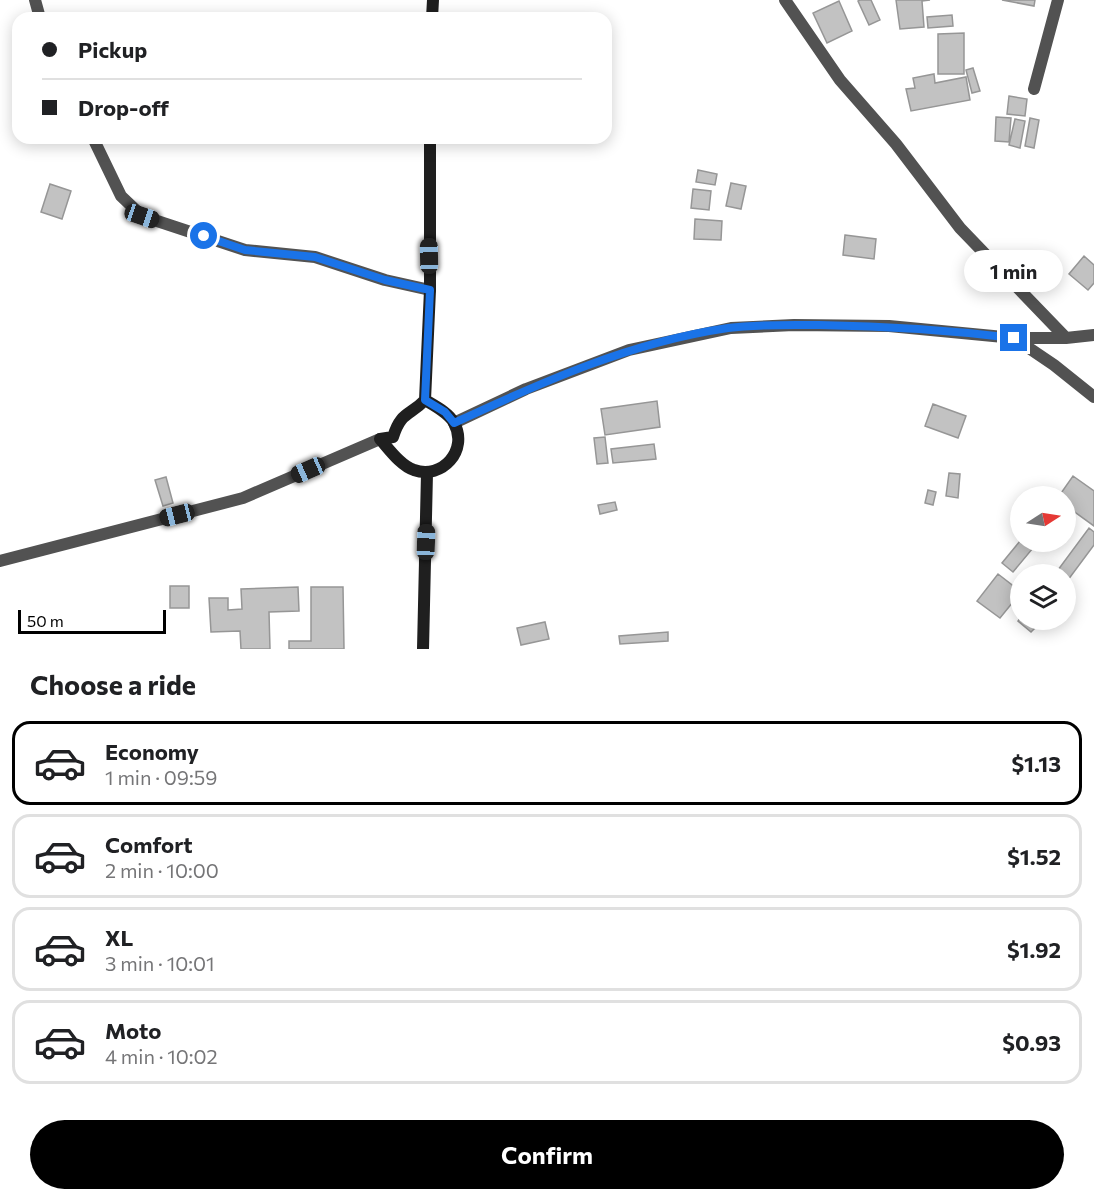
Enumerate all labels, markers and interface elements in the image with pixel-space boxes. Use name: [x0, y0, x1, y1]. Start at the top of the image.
text: Pickup: [78, 36, 147, 63]
text: Drop-off: [78, 94, 169, 121]
car: [122, 202, 162, 230]
route start: [190, 222, 217, 249]
car: [420, 238, 438, 274]
callout: 1 min: [964, 251, 1064, 293]
text: 1 min: [990, 259, 1037, 283]
route end: [1000, 324, 1027, 351]
car: [288, 454, 328, 486]
north arrow: [1010, 486, 1076, 552]
map controls: [1010, 486, 1076, 630]
car: [157, 502, 197, 528]
car: [416, 524, 436, 560]
button: layers: [1010, 564, 1076, 630]
scale bar: [18, 607, 166, 634]
text: 50 m: [27, 611, 64, 630]
text: Choose a ride: [30, 668, 196, 701]
icon: car: [33, 736, 87, 790]
text: Economy: [105, 738, 199, 765]
text: $1.13: [1011, 750, 1061, 777]
text: 1 min · 09:59: [105, 765, 217, 789]
icon: car: [33, 829, 87, 883]
text: Comfort: [105, 831, 193, 858]
text: $1.52: [1007, 843, 1061, 870]
text: 2 min · 10:00: [105, 858, 219, 882]
icon: car: [33, 922, 87, 976]
text: XL: [105, 924, 133, 951]
text: $1.92: [1007, 936, 1061, 963]
text: 3 min · 10:01: [105, 951, 215, 975]
icon: car: [33, 1015, 87, 1069]
text: Moto: [105, 1017, 161, 1044]
text: $0.93: [1002, 1029, 1061, 1056]
text: 4 min · 10:02: [105, 1044, 218, 1068]
button: Confirm: [30, 1120, 1064, 1189]

